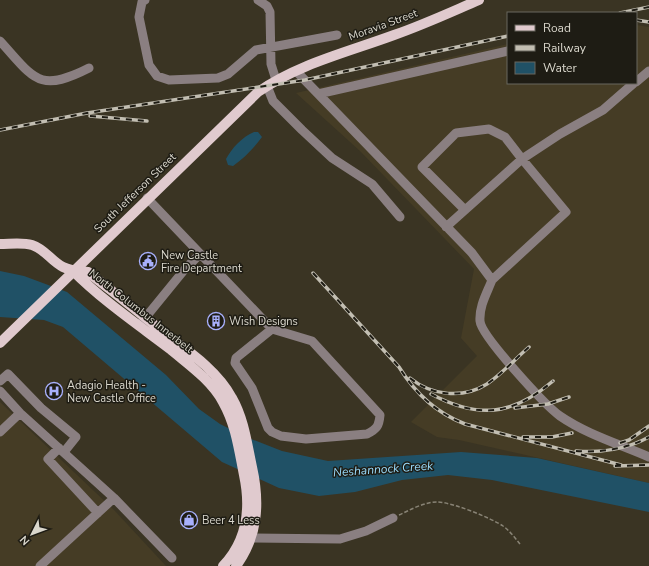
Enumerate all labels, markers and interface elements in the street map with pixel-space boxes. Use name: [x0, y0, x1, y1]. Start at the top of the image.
street label: Moravia Street: [347, 6, 420, 44]
legend: [507, 12, 637, 84]
text: Road: [543, 20, 571, 36]
text: Railway: [543, 40, 587, 56]
text: Water: [543, 60, 577, 76]
street label: South Jefferson Street: [91, 150, 179, 236]
place label: New Castle Fire Department: [161, 248, 242, 276]
public building icon: New Castle Fire Department: [138, 251, 158, 271]
street label: North Columbus Innerbelt: [86, 266, 196, 357]
building icon: Wish Designs: [206, 311, 226, 331]
place label: Wish Designs: [229, 314, 298, 329]
place label: Adagio Health - New Castle Office: [67, 378, 156, 406]
hospital icon: Adagio Health - New Castle Office: [44, 381, 64, 401]
water label: Neshannock Creek: [332, 457, 435, 480]
shop icon: Beer 4 Less: [179, 510, 199, 530]
place label: Beer 4 Less: [202, 513, 260, 528]
north arrow: [12, 514, 52, 554]
text: N: [17, 532, 33, 548]

